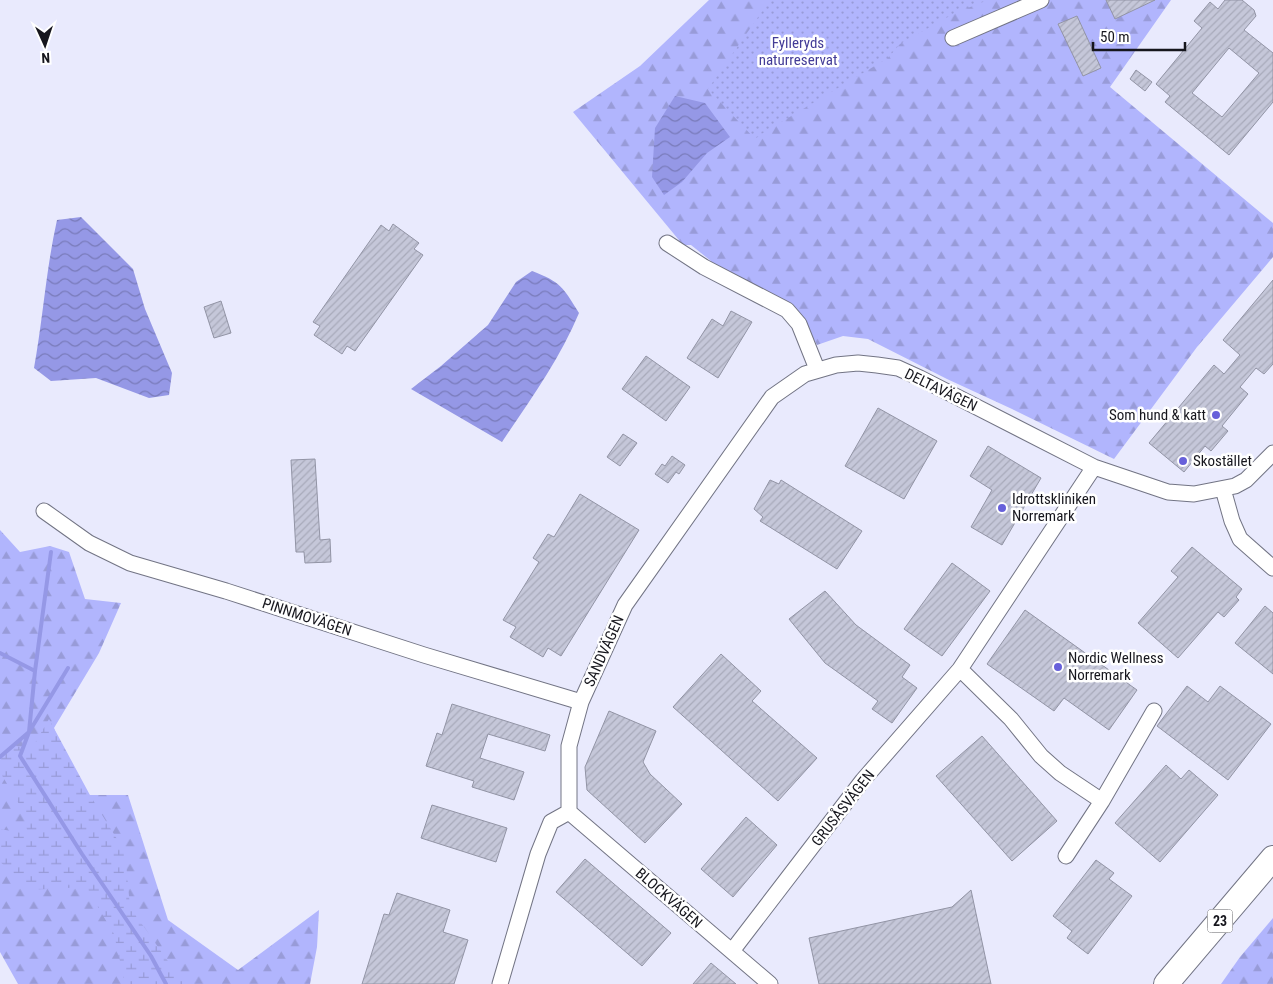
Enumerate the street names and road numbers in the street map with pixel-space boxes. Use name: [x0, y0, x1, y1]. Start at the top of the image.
street label: DELTAVÄGEN: [902, 365, 980, 415]
street label: PINNMOVÄGEN: [260, 594, 354, 640]
street label: SANDVÄGEN: [580, 613, 628, 689]
street label: GRUSÅSVÄGEN: [808, 766, 878, 850]
street label: BLOCKVÄGEN: [632, 864, 706, 932]
road number: 23: [1208, 909, 1232, 932]

